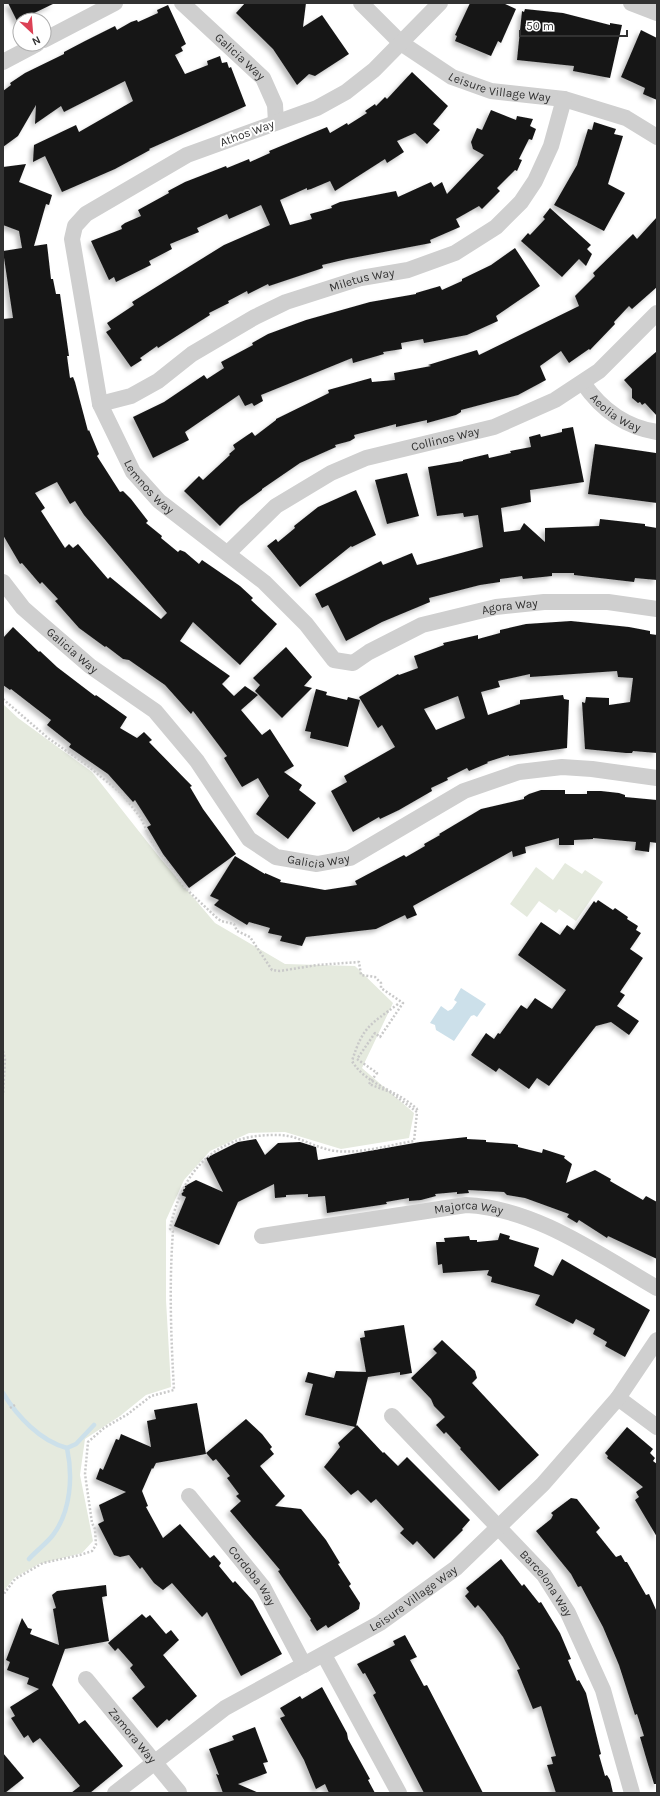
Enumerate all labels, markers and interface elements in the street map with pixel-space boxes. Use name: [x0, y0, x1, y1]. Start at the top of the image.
north arrow: [12, 12, 52, 52]
scale bar: [520, 12, 627, 38]
text: 50 m: [526, 19, 554, 33]
street label: Galicia Way: [212, 30, 268, 84]
text: N: [30, 33, 43, 48]
street label: Leisure Village Way: [446, 69, 552, 105]
street label: Athos Way: [218, 117, 277, 149]
street label: Miletus Way: [327, 265, 396, 295]
street label: Aeolia Way: [587, 391, 643, 435]
street label: Collinos Way: [410, 424, 481, 454]
street label: Lemnos Way: [121, 457, 177, 517]
street label: Agora Way: [480, 596, 539, 617]
street label: Galicia Way: [44, 625, 101, 677]
street label: Galicia Way: [286, 851, 351, 871]
street label: Majorca Way: [433, 1198, 505, 1217]
street label: Cordoba Way: [225, 1543, 279, 1609]
street label: Barcelona Way: [517, 1547, 576, 1619]
street label: Leisure Village Way: [367, 1562, 460, 1634]
street label: Zamora Way: [105, 1705, 160, 1766]

